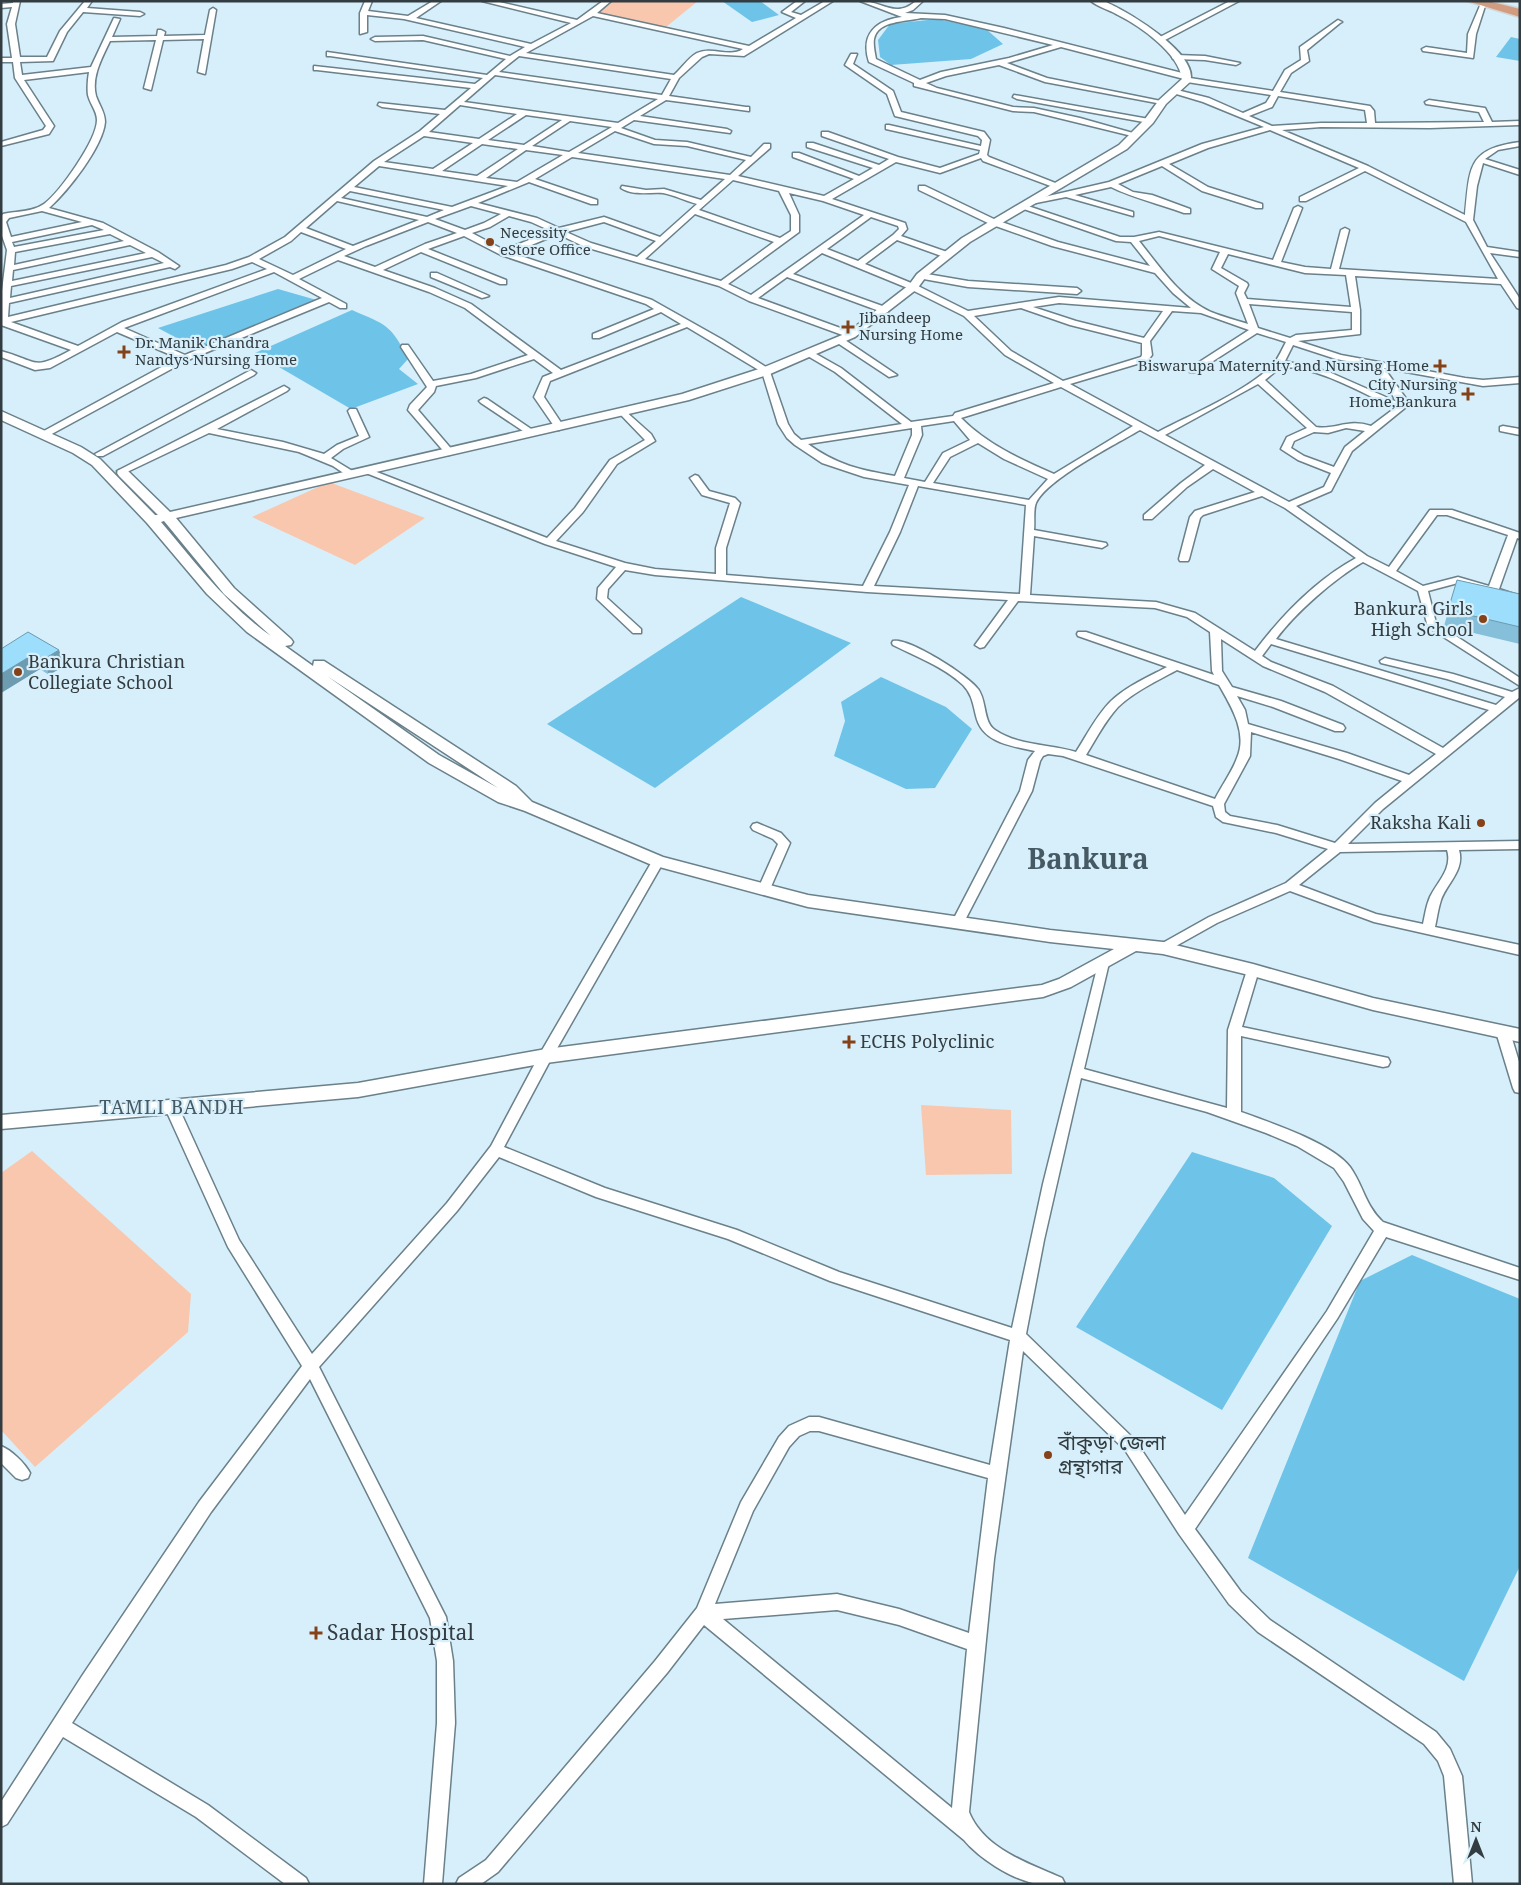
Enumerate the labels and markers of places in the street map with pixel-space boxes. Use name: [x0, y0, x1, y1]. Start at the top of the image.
place label: Necessity eStore Office: [500, 222, 591, 259]
marker: Necessity eStore Office: [484, 236, 496, 248]
place label: Jibandeep Nursing Home: [858, 307, 963, 344]
marker: Jibandeep Nursing Home: [841, 320, 855, 334]
place label: Dr. Manik Chandra Nandys Nursing Home: [135, 332, 297, 369]
marker: Dr. Manik Chandra Nandys Nursing Home: [117, 345, 131, 359]
place label: Biswarupa Maternity and Nursing Home: [1138, 355, 1429, 375]
marker: Biswarupa Maternity and Nursing Home: [1433, 359, 1447, 373]
place label: City Nursing Home,Bankura: [1349, 374, 1457, 411]
marker: City Nursing Home,Bankura: [1461, 387, 1475, 401]
place label: Bankura Girls High School: [1354, 596, 1473, 641]
marker: Bankura Girls High School: [1477, 613, 1489, 625]
place label: Bankura Christian Collegiate School: [28, 649, 185, 694]
marker: Bankura Christian Collegiate School: [12, 666, 24, 678]
place label: Raksha Kali: [1370, 810, 1471, 834]
marker: Raksha Kali: [1475, 817, 1487, 829]
place label: ECHS Polyclinic: [860, 1029, 995, 1053]
marker: ECHS Polyclinic: [842, 1035, 856, 1049]
place label: বাঁকুড়া জেলা গ্ৰন্থাগার: [1057, 1428, 1166, 1480]
marker: বাঁকুড়া জেলা গ্ৰন্থাগার: [1042, 1449, 1054, 1461]
place label: Sadar Hospital: [327, 1618, 474, 1646]
marker: Sadar Hospital: [309, 1626, 323, 1640]

